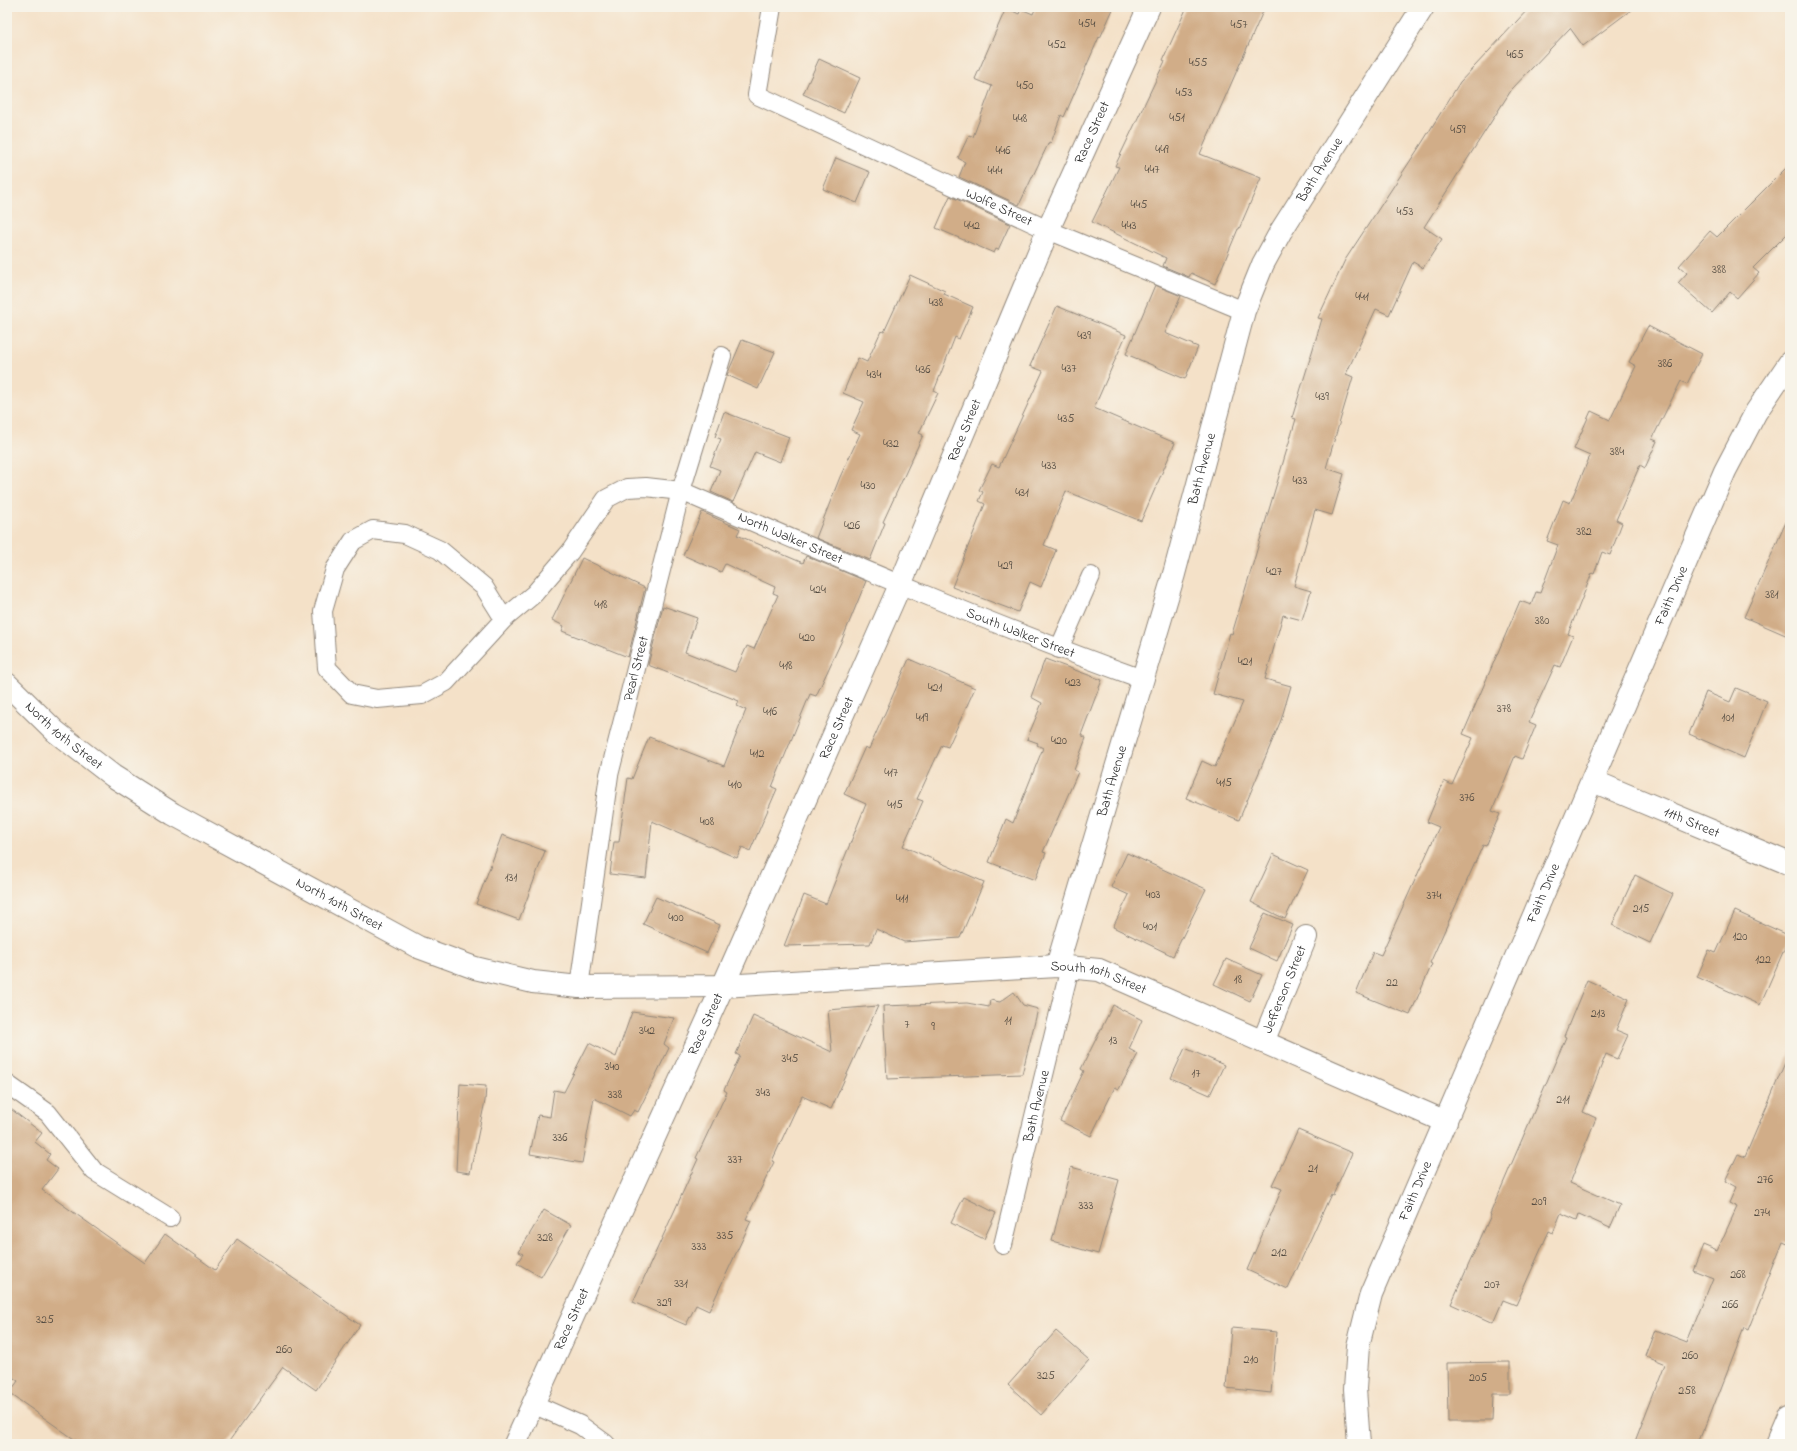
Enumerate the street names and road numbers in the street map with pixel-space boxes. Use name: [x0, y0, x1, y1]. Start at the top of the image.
street label: Race Street: [1069, 98, 1116, 167]
street label: Bath Avenue: [1291, 132, 1349, 207]
street label: Wolfe Street: [962, 183, 1036, 232]
street label: Race Street: [942, 395, 987, 465]
street label: Bath Avenue: [1182, 430, 1222, 508]
street label: North Walker Street: [735, 506, 846, 570]
street label: Faith Drive: [1649, 562, 1694, 630]
street label: South Walker Street: [963, 602, 1078, 664]
street label: Pearl Street: [618, 633, 654, 703]
street label: Race Street: [814, 693, 860, 763]
street label: North 10th Street: [20, 697, 108, 775]
street label: Bath Avenue: [1091, 742, 1133, 820]
street label: 11th Street: [1660, 801, 1723, 844]
street label: Faith Drive: [1521, 859, 1566, 927]
street label: North 10th Street: [292, 872, 387, 937]
street label: Jefferson Street: [1257, 942, 1312, 1037]
street label: South 10th Street: [1050, 955, 1150, 1000]
street label: Race Street: [682, 989, 729, 1059]
street label: Bath Avenue: [1017, 1067, 1056, 1145]
street label: Faith Drive: [1393, 1157, 1438, 1225]
street label: Race Street: [548, 1284, 595, 1354]

